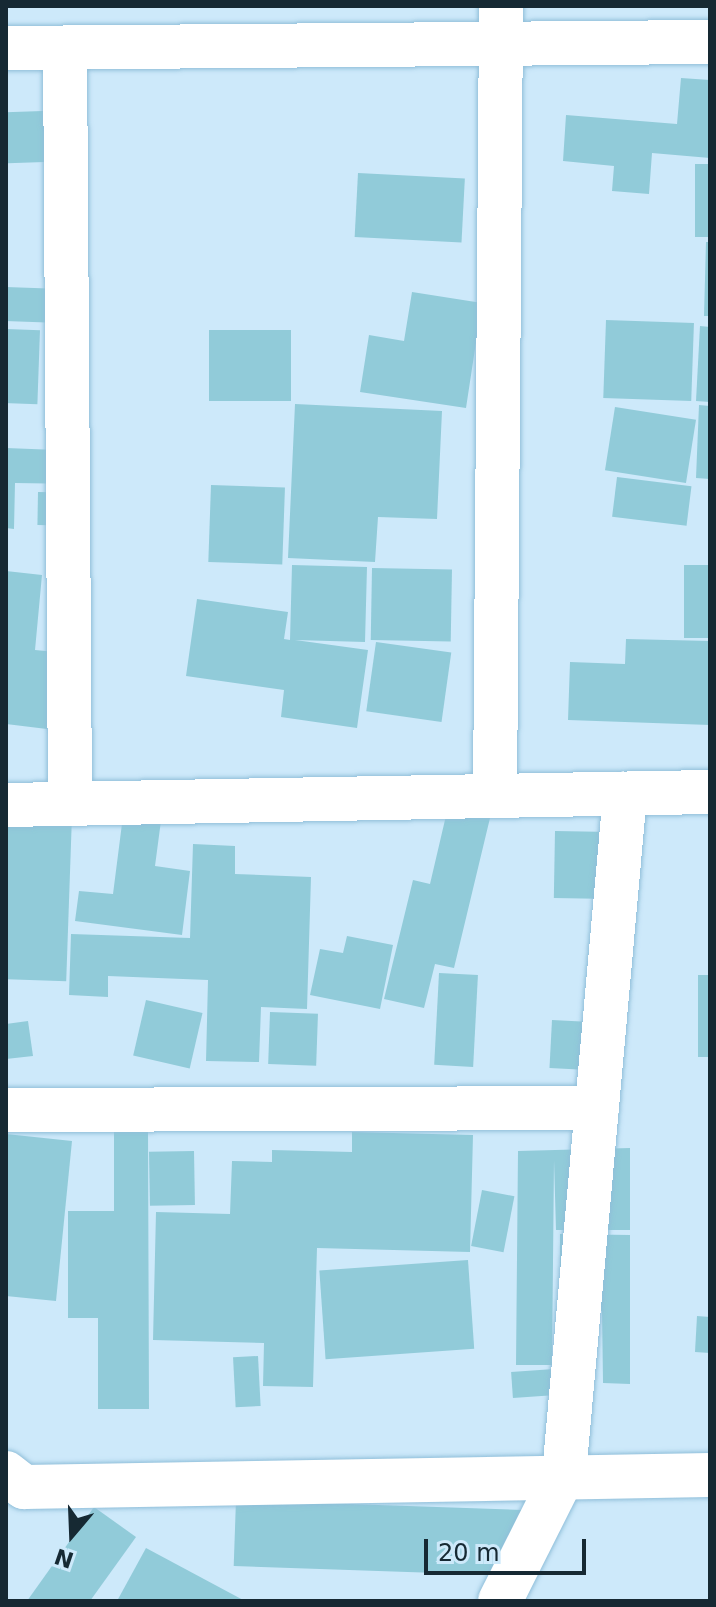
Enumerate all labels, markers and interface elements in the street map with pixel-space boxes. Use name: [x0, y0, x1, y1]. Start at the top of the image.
north arrow: [32, 1495, 112, 1575]
scale bar: [428, 1523, 590, 1573]
text: 20 m: [438, 1539, 500, 1567]
text: N: [51, 1543, 77, 1573]

